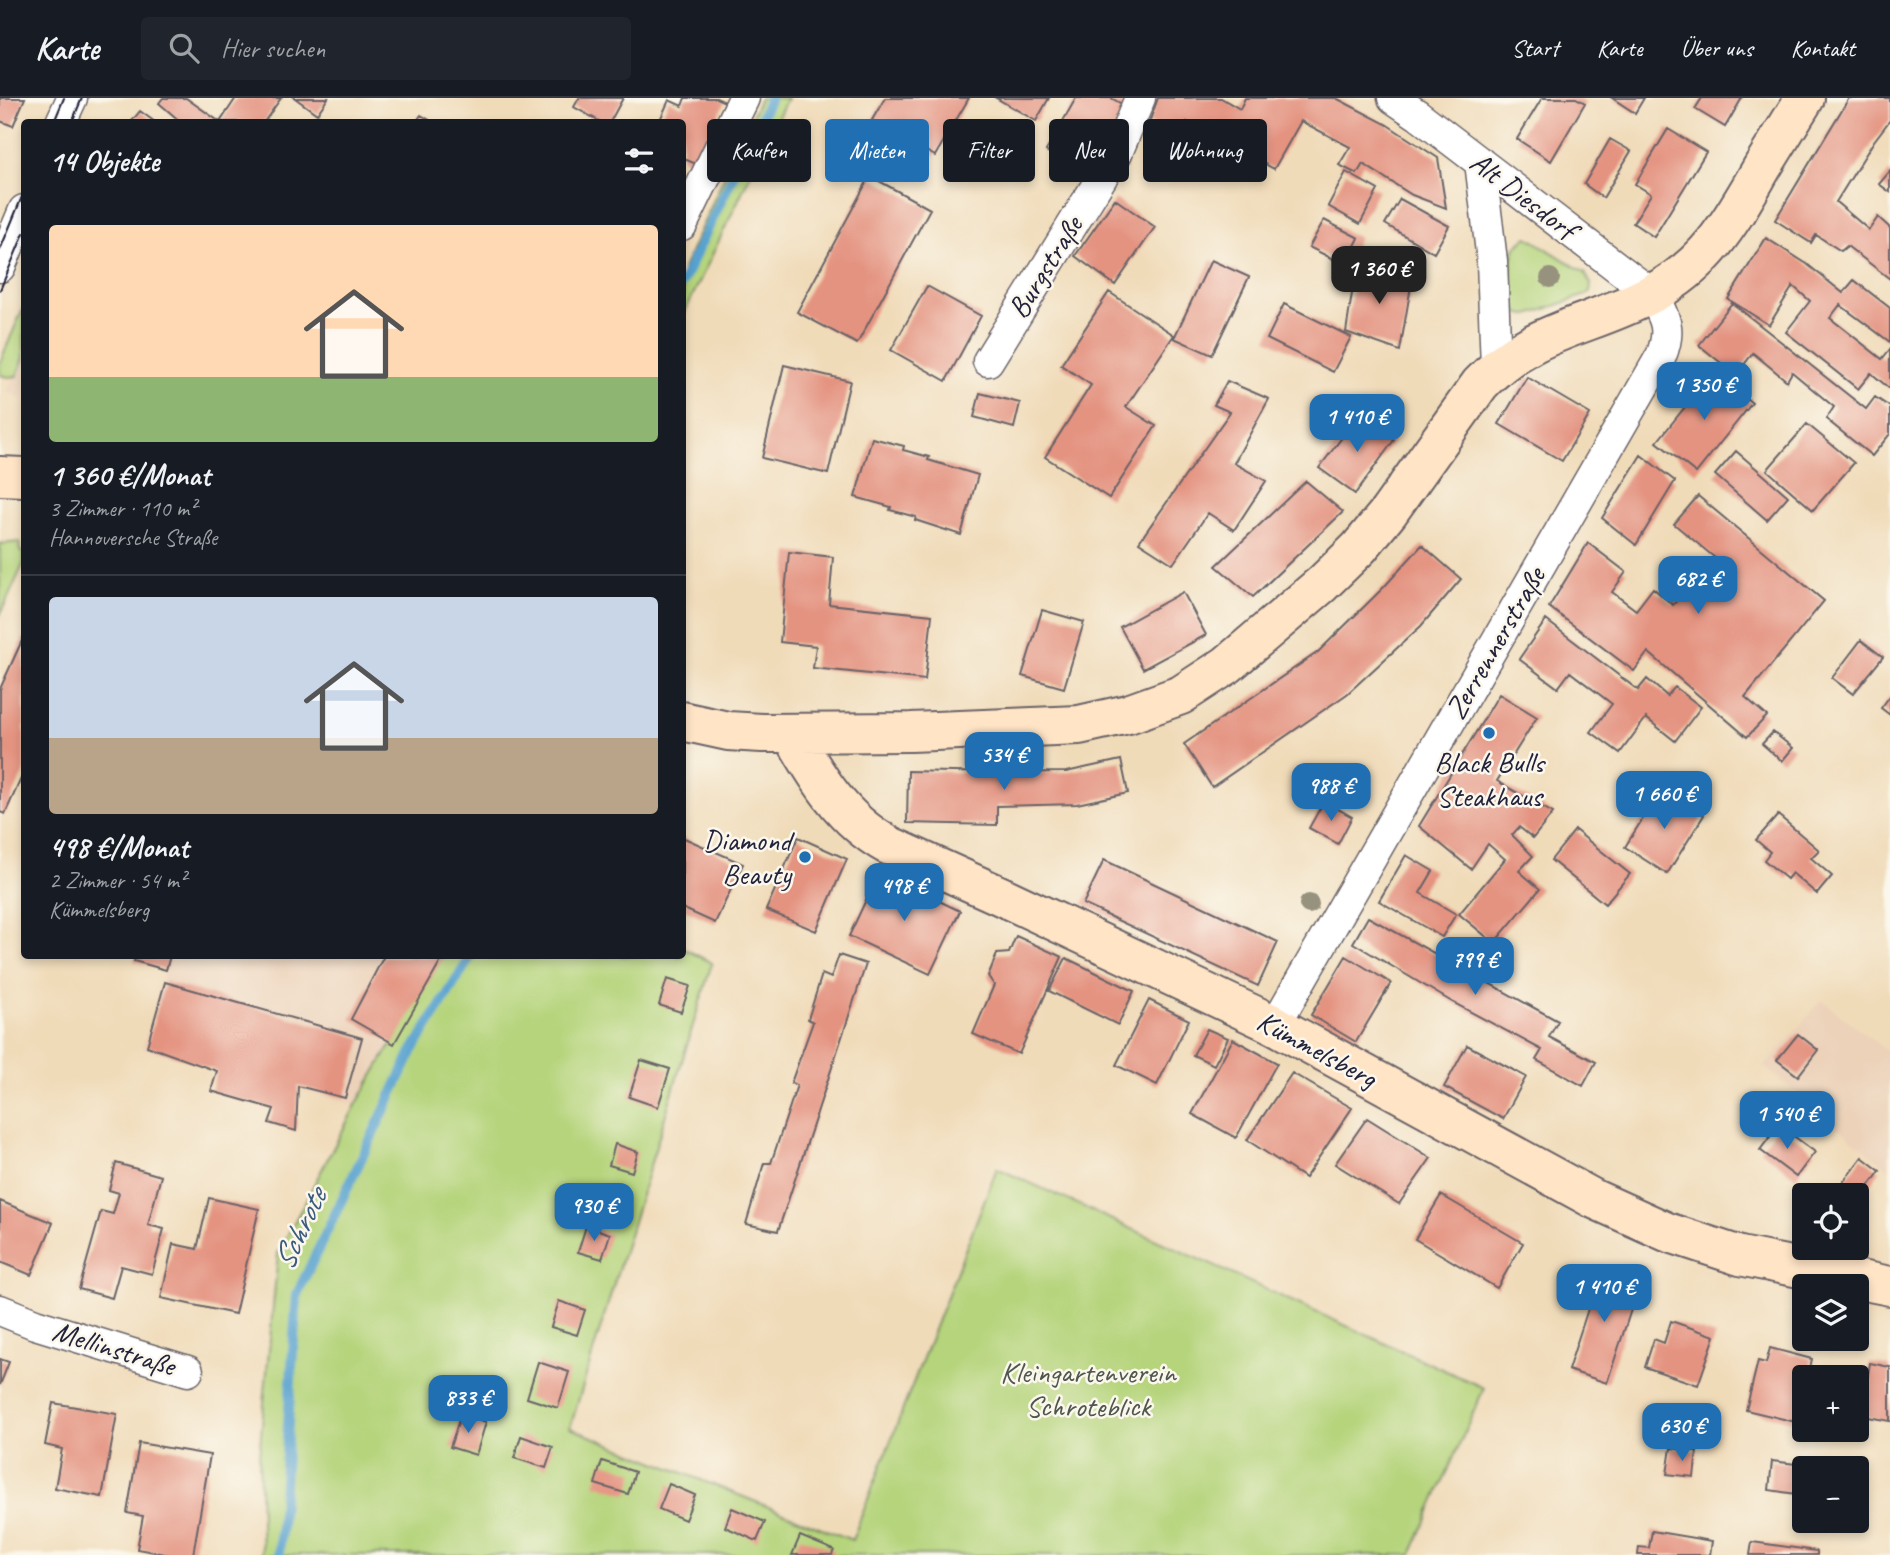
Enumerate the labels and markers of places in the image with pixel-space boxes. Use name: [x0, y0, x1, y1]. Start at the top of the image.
pin: 1 360 €: [1314, 246, 1444, 306]
pin: 1 350 €: [1639, 362, 1769, 422]
pin: 1 410 €: [1292, 394, 1422, 454]
pin: 682 €: [1649, 556, 1747, 616]
marker: Black Bulls Steakhaus: [1481, 725, 1497, 741]
pin: 534 €: [955, 732, 1053, 792]
place label: Black Bulls Steakhaus: [1434, 743, 1547, 815]
pin: 988 €: [1282, 764, 1380, 823]
pin: 1 660 €: [1599, 772, 1729, 831]
place label: Diamond Beauty: [703, 821, 795, 893]
marker: Diamond Beauty: [797, 849, 813, 865]
pin: 498 €: [855, 864, 953, 923]
pin: 799 €: [1426, 937, 1524, 997]
pin: 1 540 €: [1722, 1091, 1852, 1151]
pin: 930 €: [545, 1184, 643, 1243]
pin: 1 410 €: [1539, 1264, 1669, 1324]
pin: 833 €: [419, 1376, 517, 1435]
pin: 630 €: [1633, 1404, 1731, 1463]

